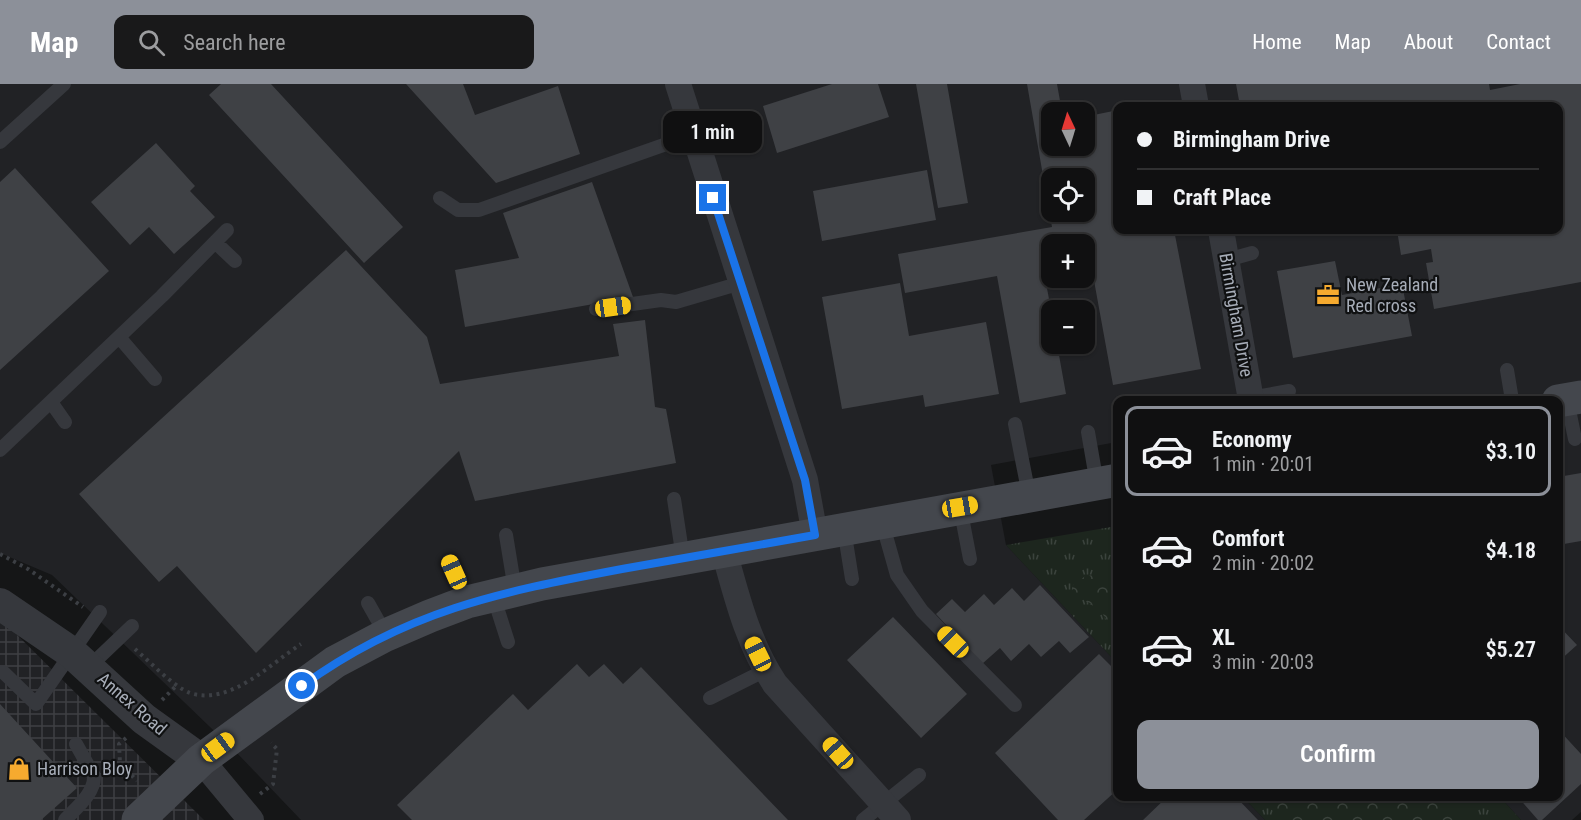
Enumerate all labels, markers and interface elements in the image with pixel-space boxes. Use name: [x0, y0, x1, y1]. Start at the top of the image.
search box: [114, 15, 534, 69]
text: Map: [30, 26, 78, 59]
icon: search: [135, 26, 168, 59]
text: Search here: [183, 30, 286, 55]
text: Home: [1252, 30, 1302, 54]
text: Map: [1335, 30, 1371, 54]
text: About: [1404, 30, 1453, 54]
text: Contact: [1486, 30, 1551, 54]
north arrow: [1041, 102, 1095, 156]
map controls: [1041, 102, 1095, 354]
callout: 1 min: [664, 111, 762, 153]
text: 1 min: [690, 120, 735, 144]
text: Birmingham Drive: [1173, 127, 1330, 152]
button: locate: [1041, 168, 1095, 222]
route end: [699, 184, 726, 211]
text: Craft Place: [1173, 185, 1271, 210]
button: +: [1041, 234, 1095, 288]
street label: Birmingham Drive: [1215, 251, 1258, 379]
place label: New Zealand Red cross: [1346, 274, 1438, 316]
office icon: New Zealand Red cross: [1315, 282, 1341, 308]
car: [594, 296, 632, 318]
button: −: [1041, 300, 1095, 354]
icon: car: [1140, 424, 1194, 478]
text: Economy: [1212, 427, 1292, 452]
text: $3.10: [1485, 439, 1536, 464]
text: 1 min · 20:01: [1212, 452, 1314, 476]
car: [941, 495, 979, 519]
icon: car: [1140, 523, 1194, 577]
text: Comfort: [1212, 526, 1285, 551]
text: $4.18: [1485, 538, 1536, 563]
text: 2 min · 20:02: [1212, 551, 1314, 575]
car: [438, 552, 470, 592]
icon: car: [1140, 622, 1194, 676]
car: [934, 623, 972, 661]
text: XL: [1212, 625, 1235, 650]
car: [742, 634, 774, 674]
text: $5.27: [1485, 637, 1536, 662]
text: 3 min · 20:03: [1212, 650, 1314, 674]
street label: Annex Road: [94, 668, 171, 739]
route start: [288, 672, 315, 699]
button: Confirm: [1137, 720, 1539, 789]
car: [198, 729, 238, 765]
car: [819, 734, 857, 772]
shop icon: Harrison Bloy: [6, 756, 32, 782]
place label: Harrison Bloy: [37, 758, 133, 779]

